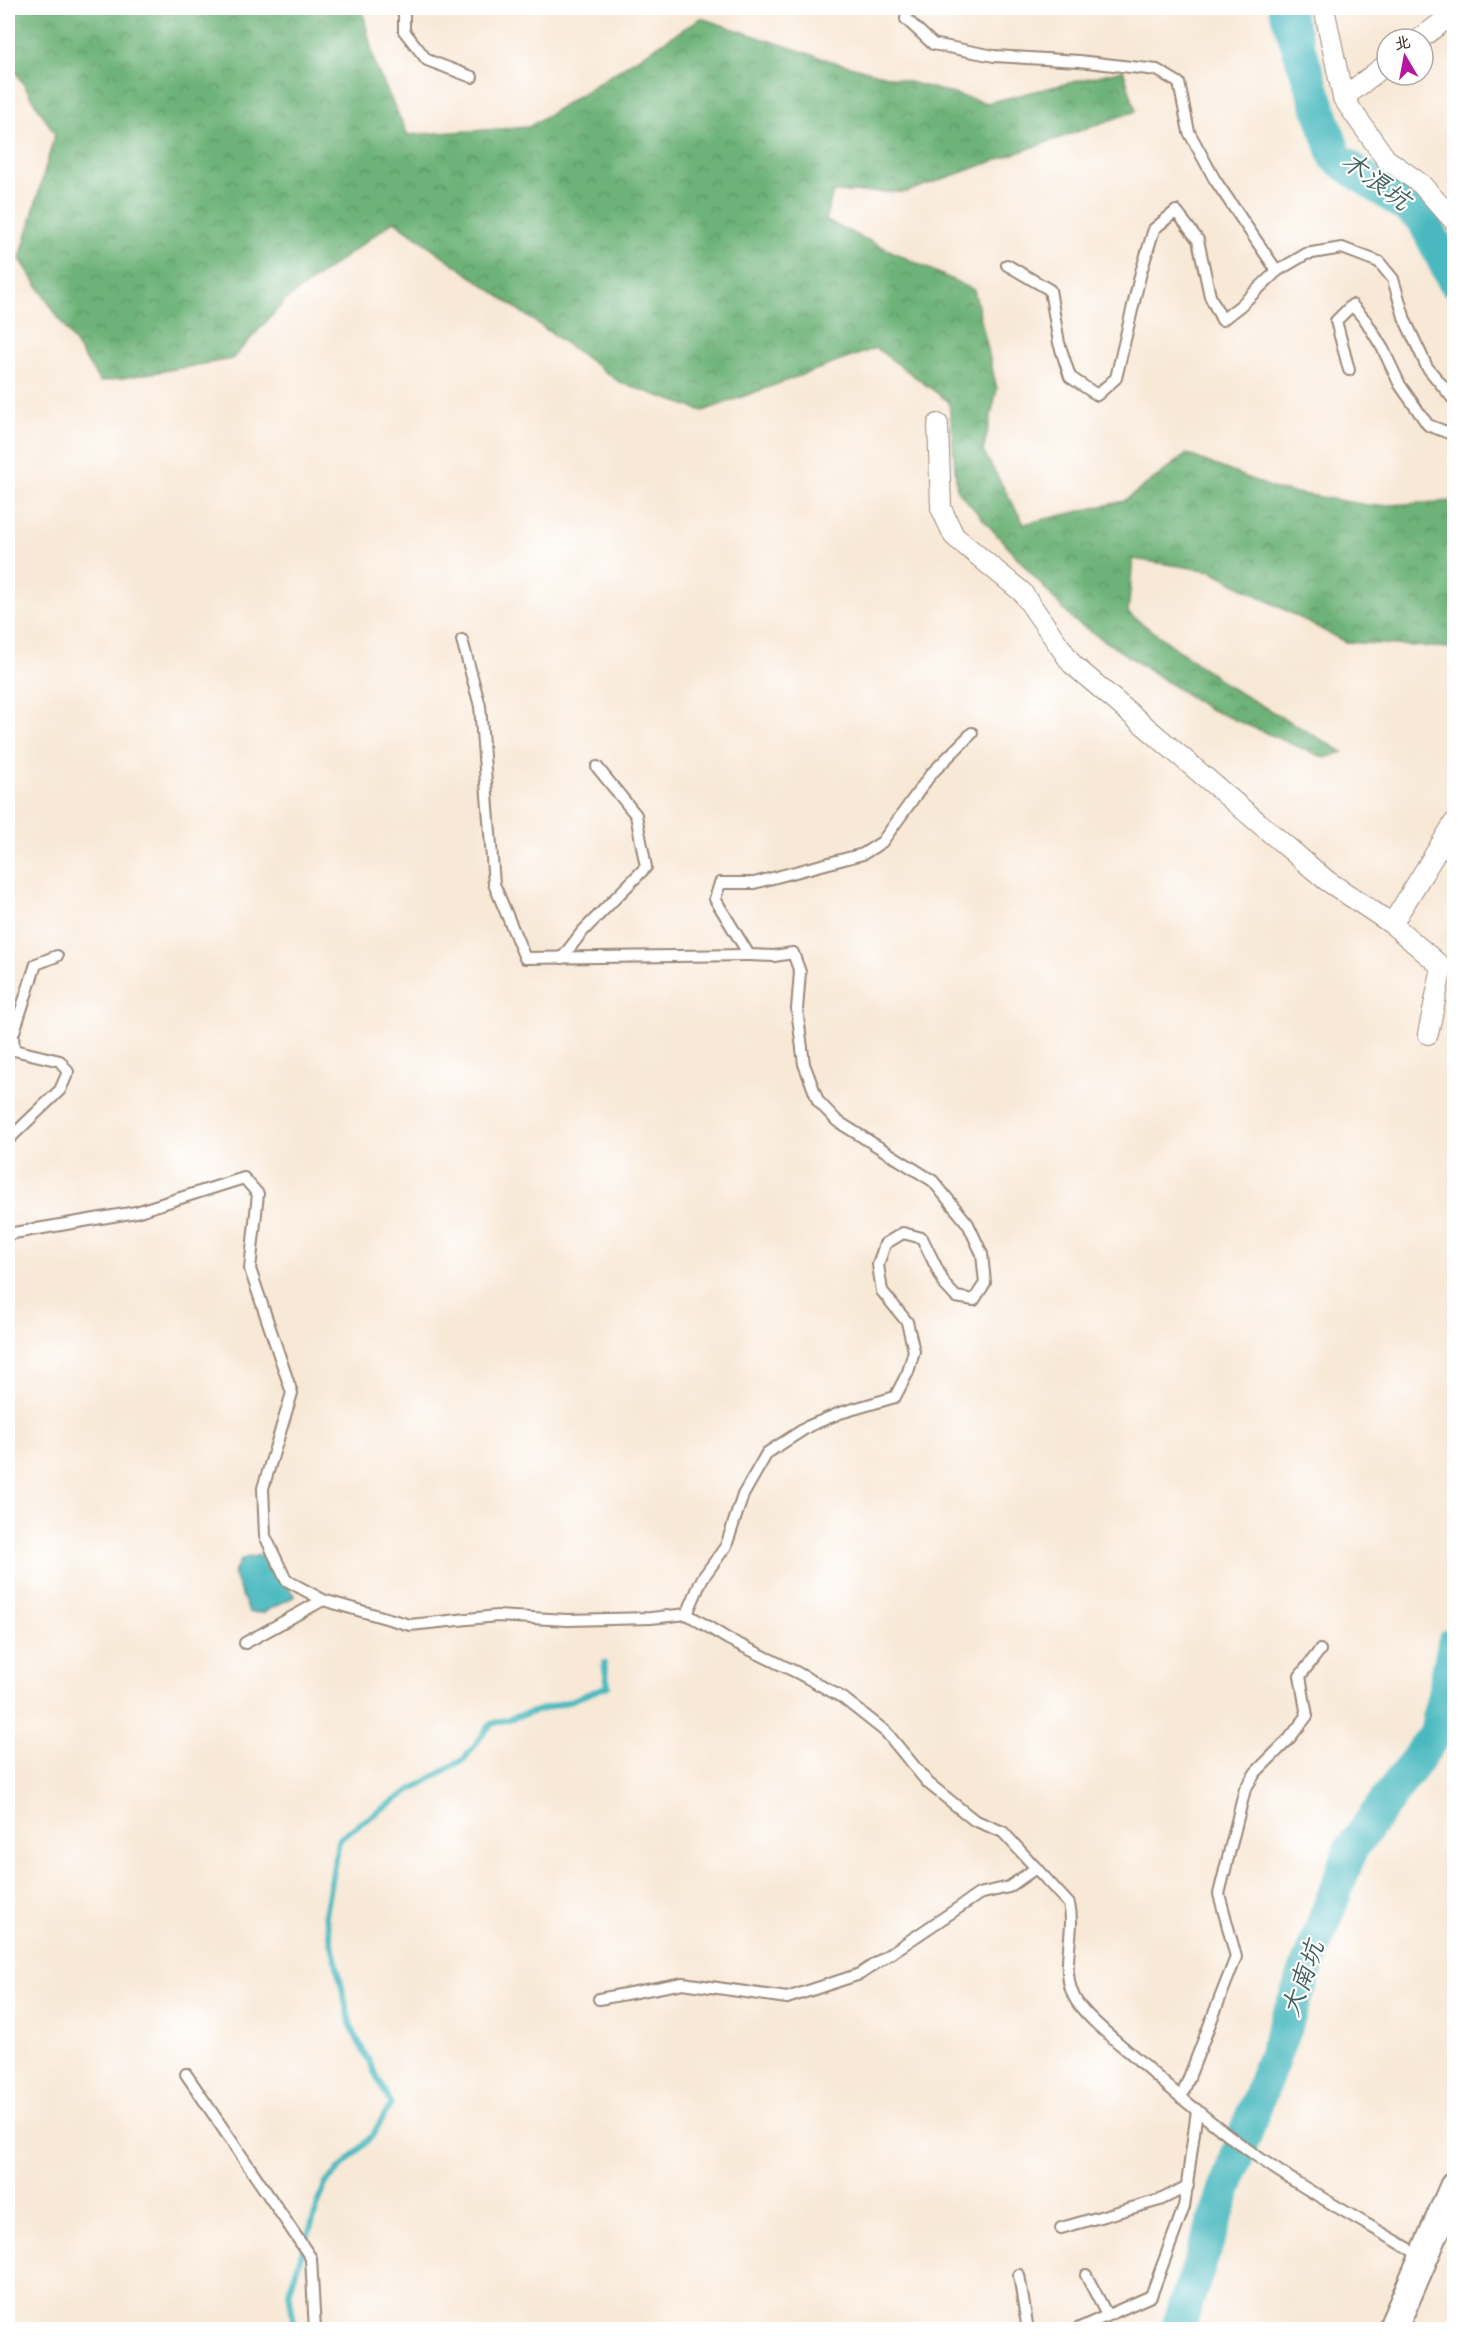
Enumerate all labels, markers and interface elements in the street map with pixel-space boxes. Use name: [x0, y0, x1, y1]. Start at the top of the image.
north arrow: [1375, 27, 1435, 87]
text: 北: [1393, 32, 1412, 55]
water label: 木浪坑: [1334, 145, 1419, 221]
water label: 大南坑: [1275, 1934, 1334, 2021]

